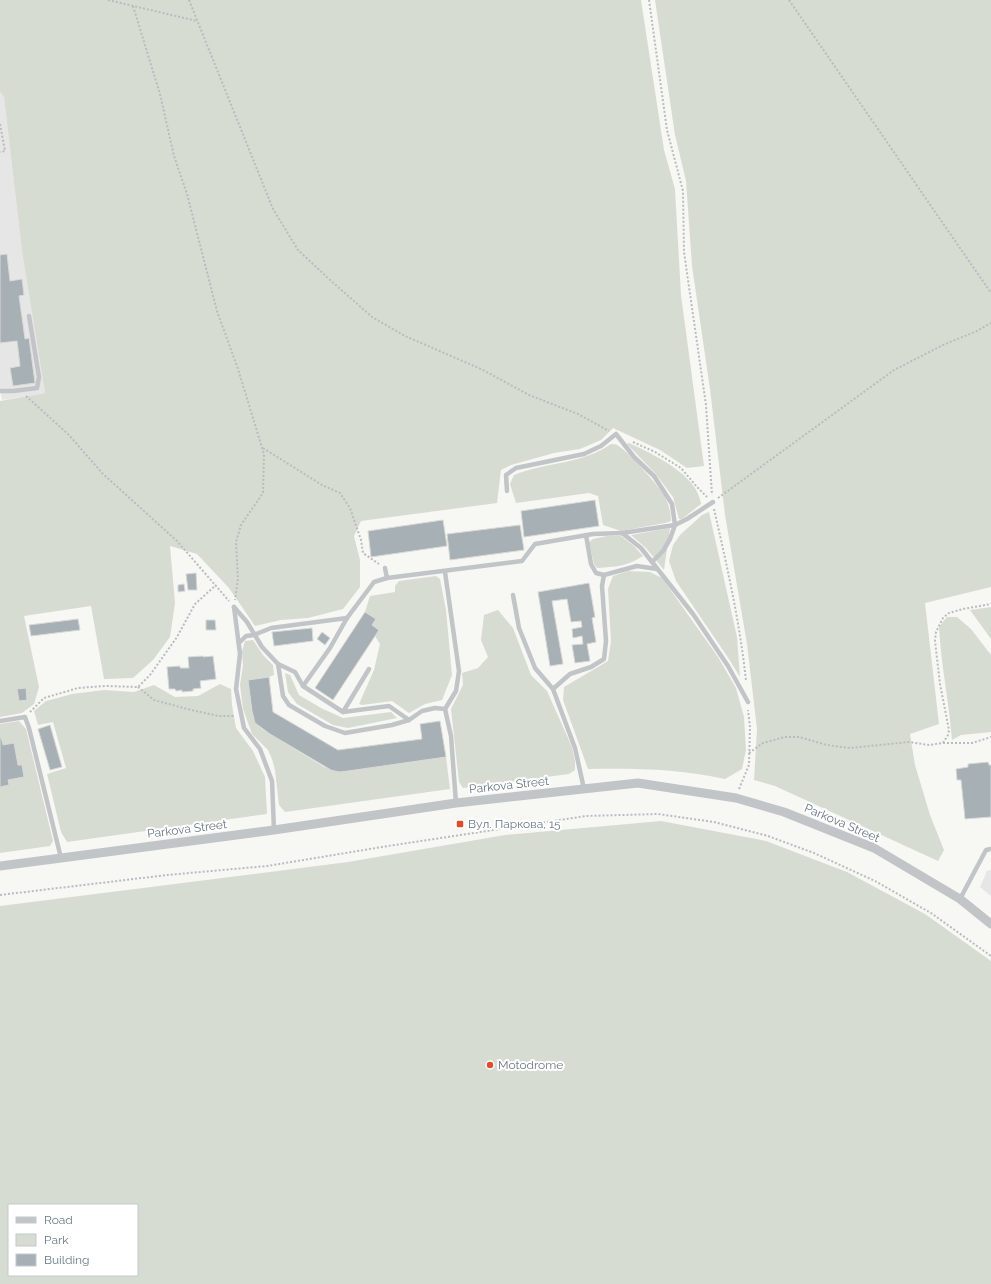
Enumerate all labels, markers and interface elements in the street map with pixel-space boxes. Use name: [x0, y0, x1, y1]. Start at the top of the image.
street label: Parkova Street: [468, 774, 550, 796]
street label: Parkova Street: [802, 801, 882, 845]
street label: Parkova Street: [146, 817, 228, 841]
place label: Вул. Паркова, 15: [468, 817, 561, 831]
marker: Вул. Паркова, 15: [455, 819, 465, 829]
place label: Motodrome: [498, 1058, 563, 1072]
marker: Motodrome: [485, 1060, 495, 1070]
legend: [8, 1204, 138, 1276]
text: Road: [44, 1213, 73, 1227]
text: Park: [44, 1233, 69, 1247]
text: Building: [44, 1253, 90, 1267]

